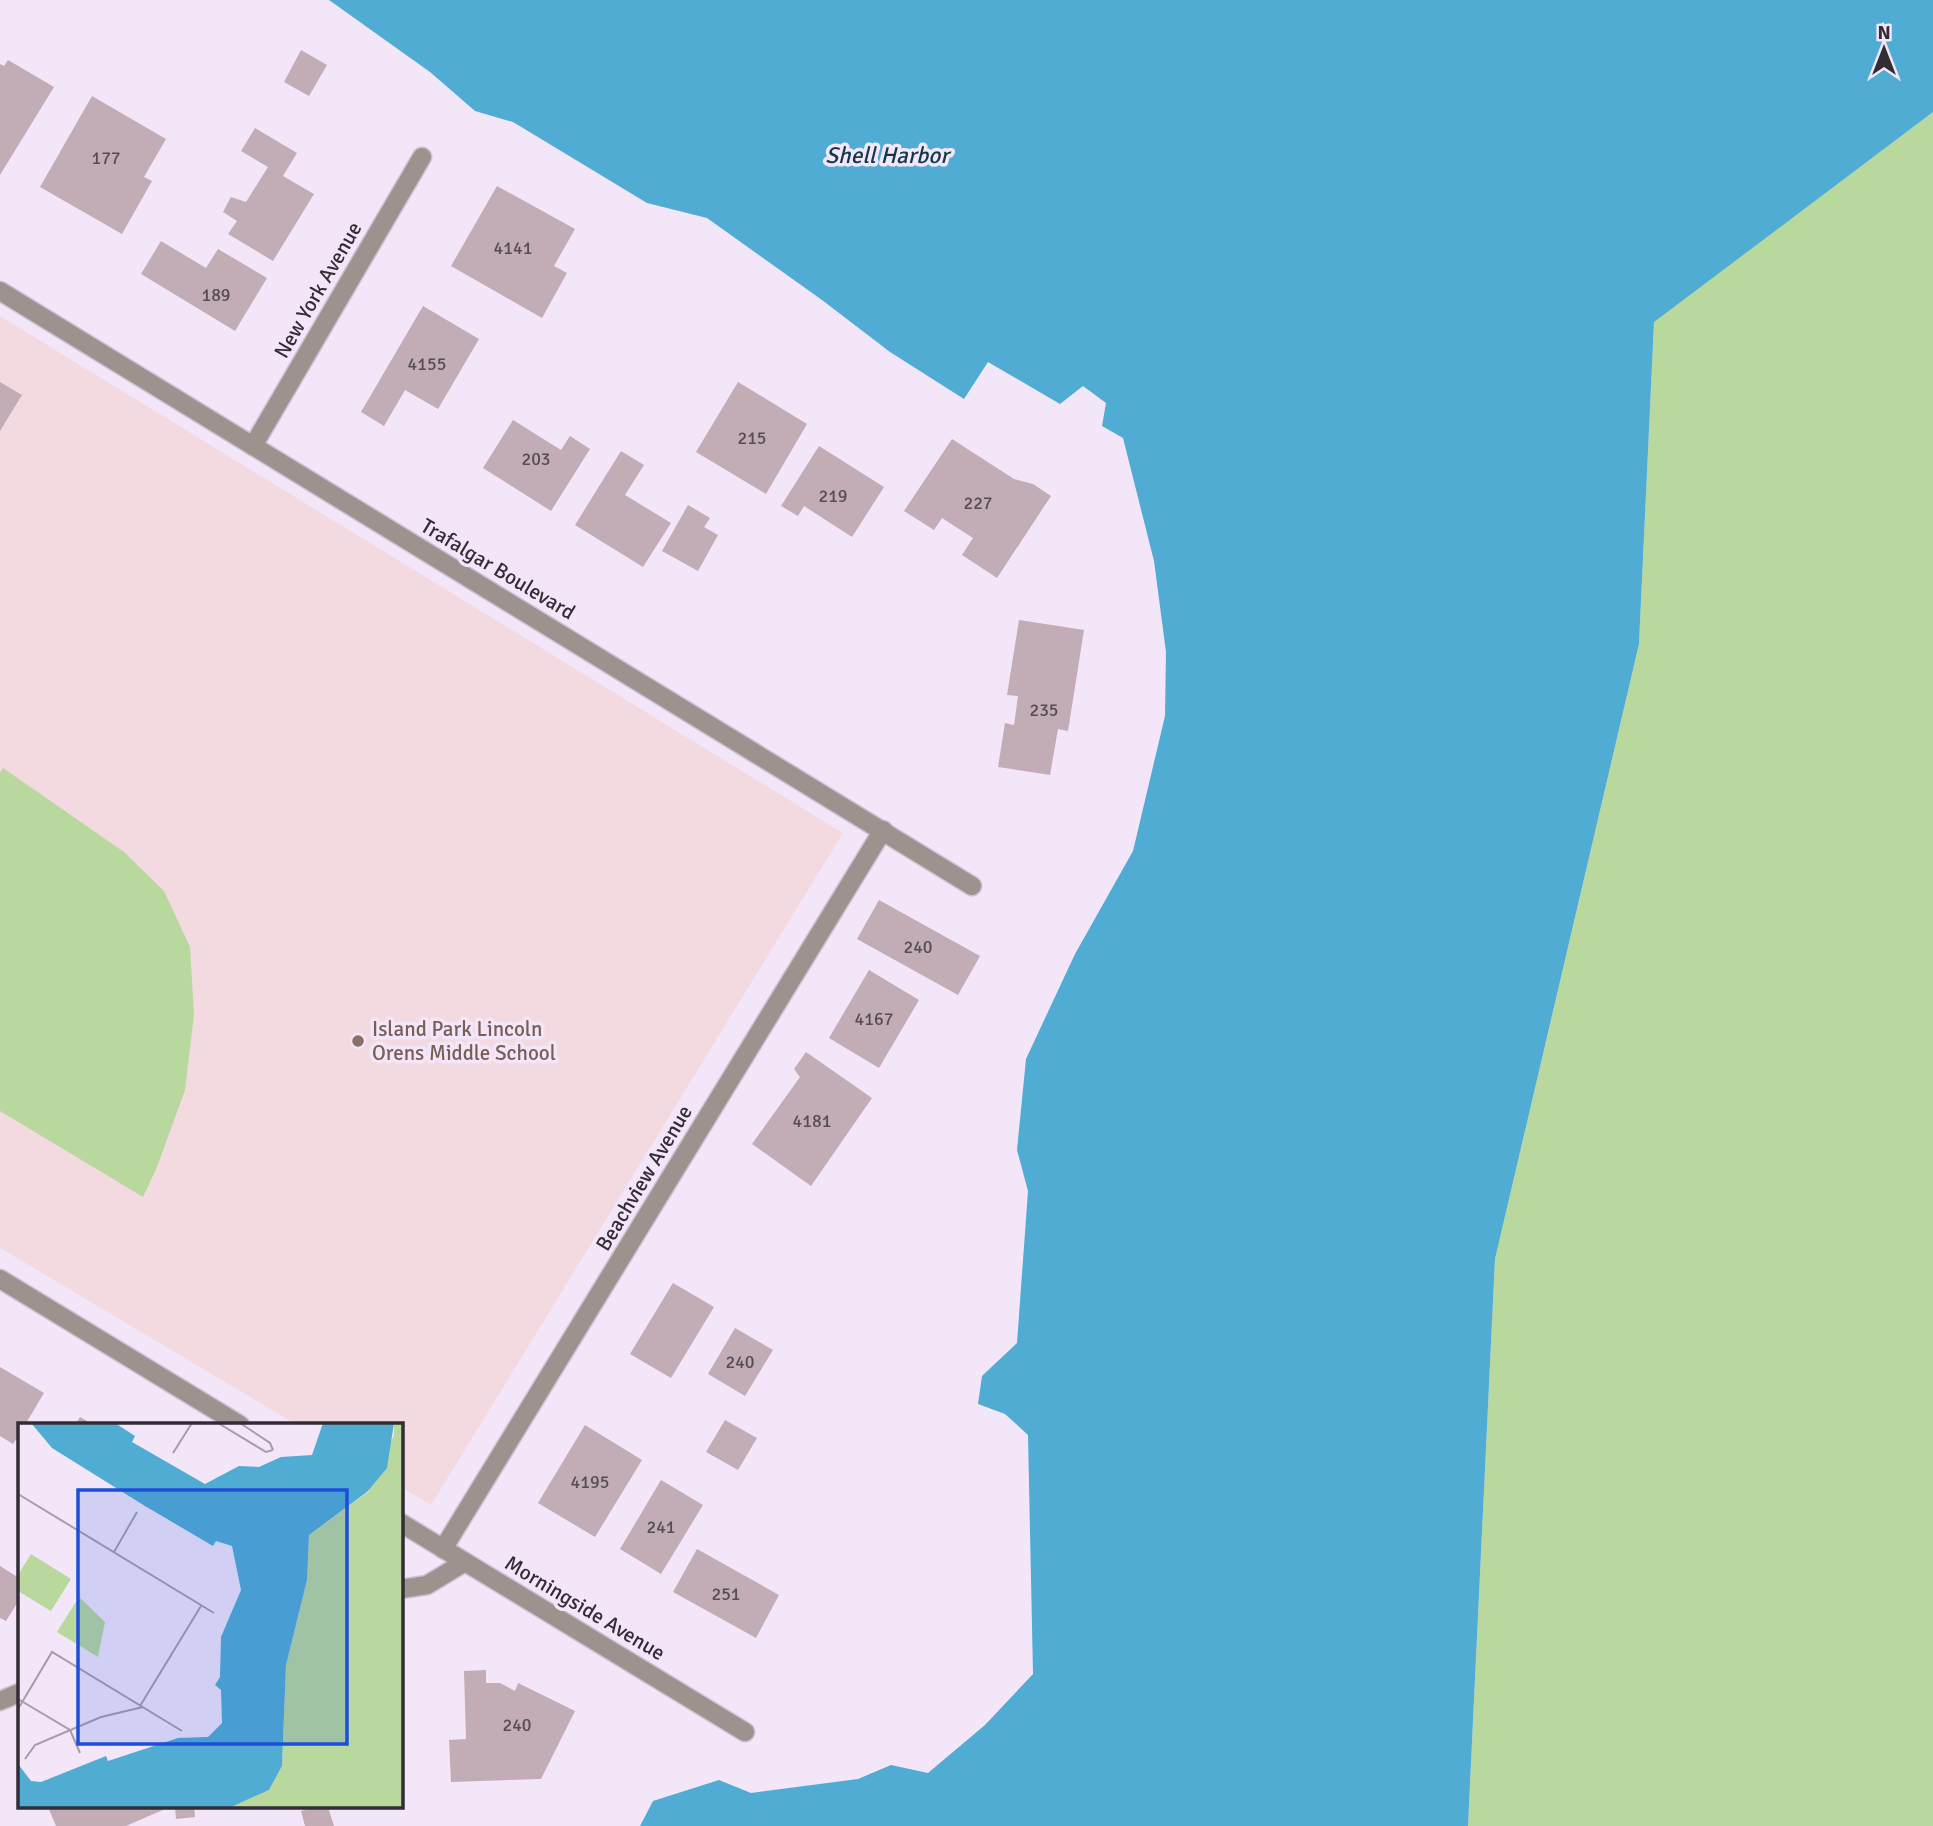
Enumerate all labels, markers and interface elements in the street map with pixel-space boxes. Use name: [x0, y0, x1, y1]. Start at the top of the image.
north arrow: [1849, 14, 1919, 84]
text: N: [1877, 21, 1891, 45]
water label: Shell Harbor: [825, 141, 952, 170]
house number: 177: [91, 147, 121, 169]
street label: New York Avenue: [268, 217, 368, 363]
house number: 4141: [494, 237, 532, 259]
house number: 189: [201, 284, 231, 306]
house number: 4155: [408, 353, 446, 375]
house number: 215: [737, 427, 767, 449]
house number: 203: [521, 448, 551, 470]
house number: 219: [818, 485, 848, 507]
house number: 227: [963, 492, 993, 514]
street label: Trafalgar Boulevard: [416, 513, 580, 625]
house number: 235: [1029, 699, 1059, 721]
house number: 240: [903, 936, 933, 958]
house number: 4167: [855, 1008, 893, 1030]
place label: Island Park Lincoln Orens Middle School: [372, 1016, 556, 1066]
marker: Island Park Lincoln Orens Middle School: [350, 1033, 366, 1049]
street label: Beachview Avenue: [590, 1100, 698, 1256]
house number: 4181: [793, 1110, 831, 1132]
house number: 240: [725, 1351, 755, 1373]
inset map: [18, 1423, 402, 1808]
house number: 4195: [571, 1471, 609, 1493]
house number: 241: [646, 1516, 676, 1538]
street label: Morningside Avenue: [500, 1550, 670, 1666]
house number: 251: [711, 1583, 741, 1605]
house number: 240: [502, 1714, 532, 1736]

